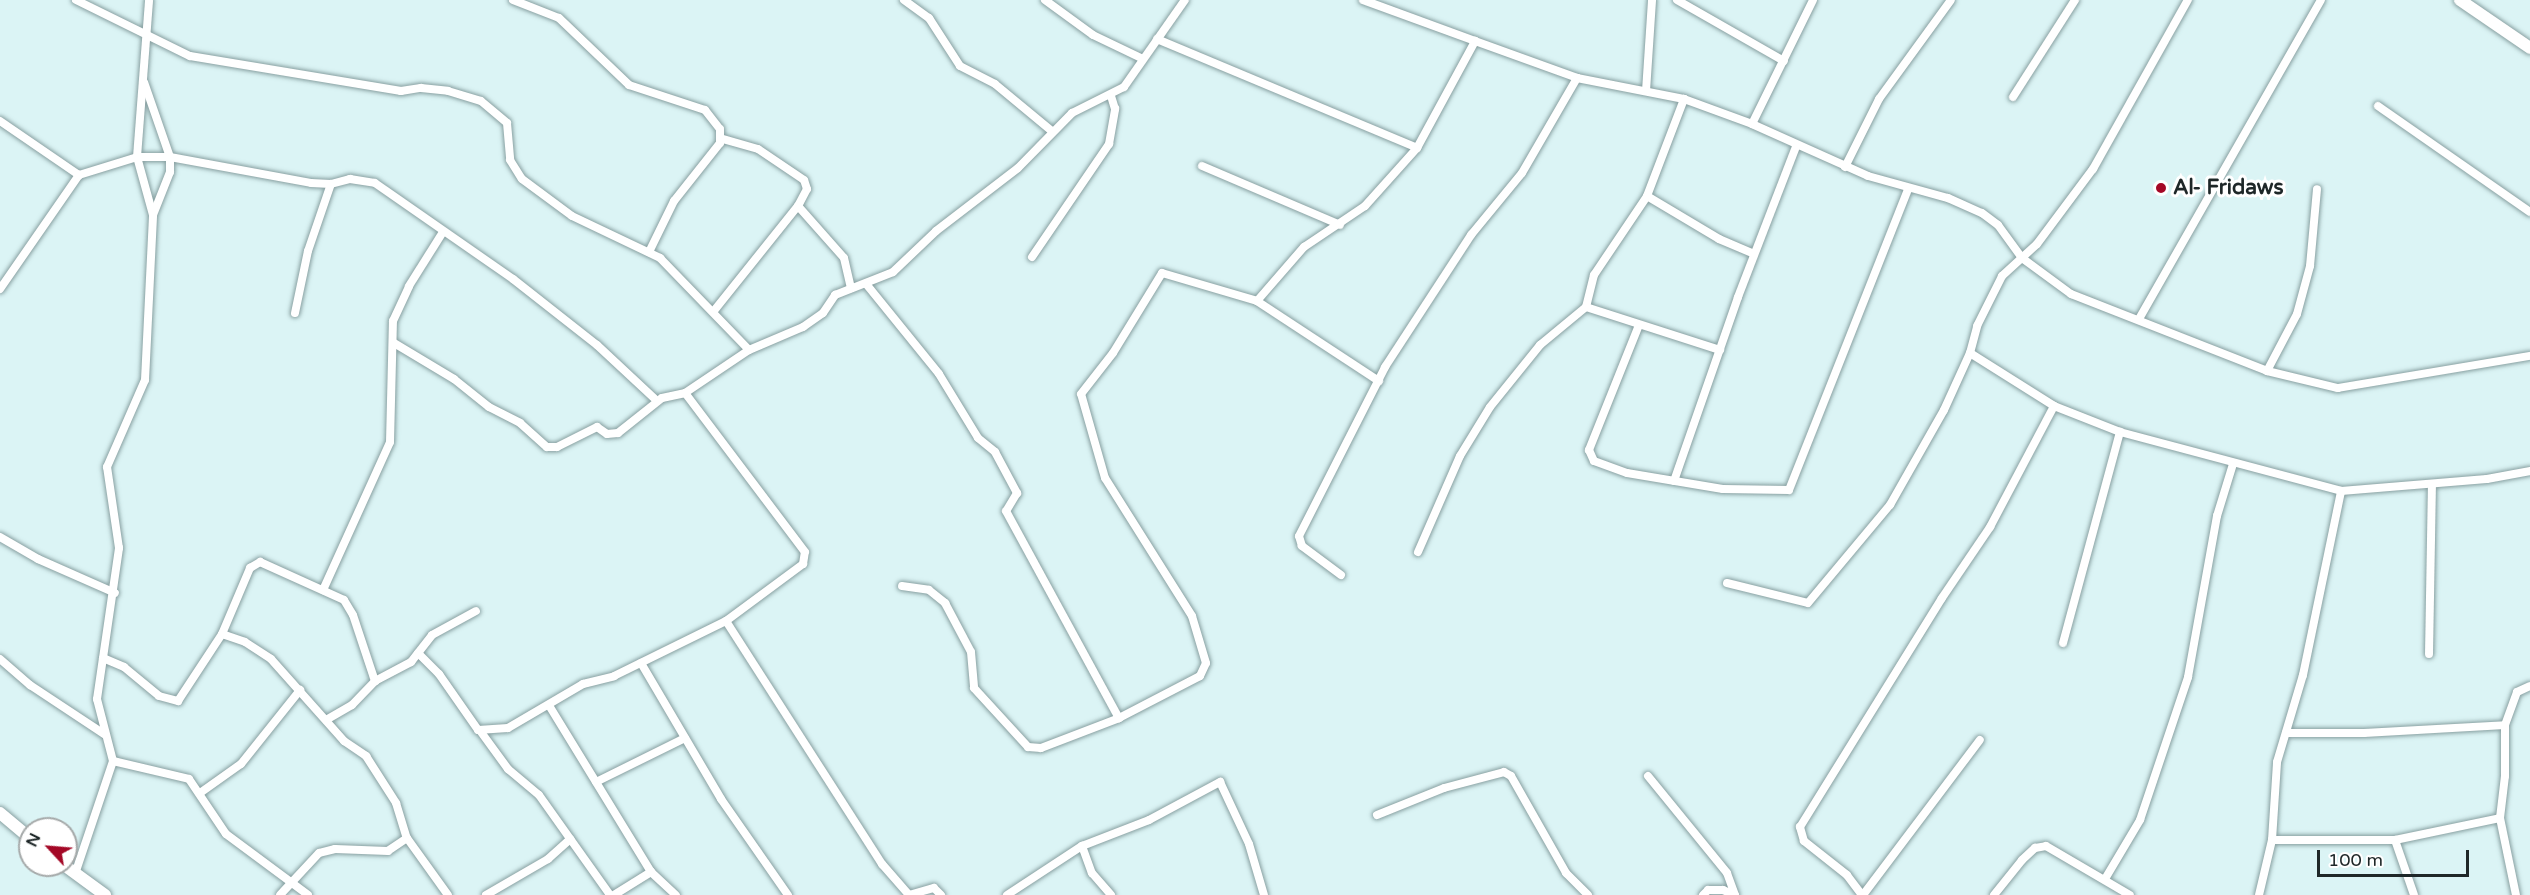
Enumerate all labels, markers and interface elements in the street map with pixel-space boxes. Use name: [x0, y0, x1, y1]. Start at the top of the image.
place label: Al- Fridaws: [2173, 175, 2284, 201]
marker: Al- Fridaws: [2154, 181, 2168, 195]
north arrow: [18, 817, 78, 877]
text: N: [22, 830, 45, 850]
scale bar: [2320, 838, 2472, 876]
text: 100 m: [2328, 849, 2383, 871]

